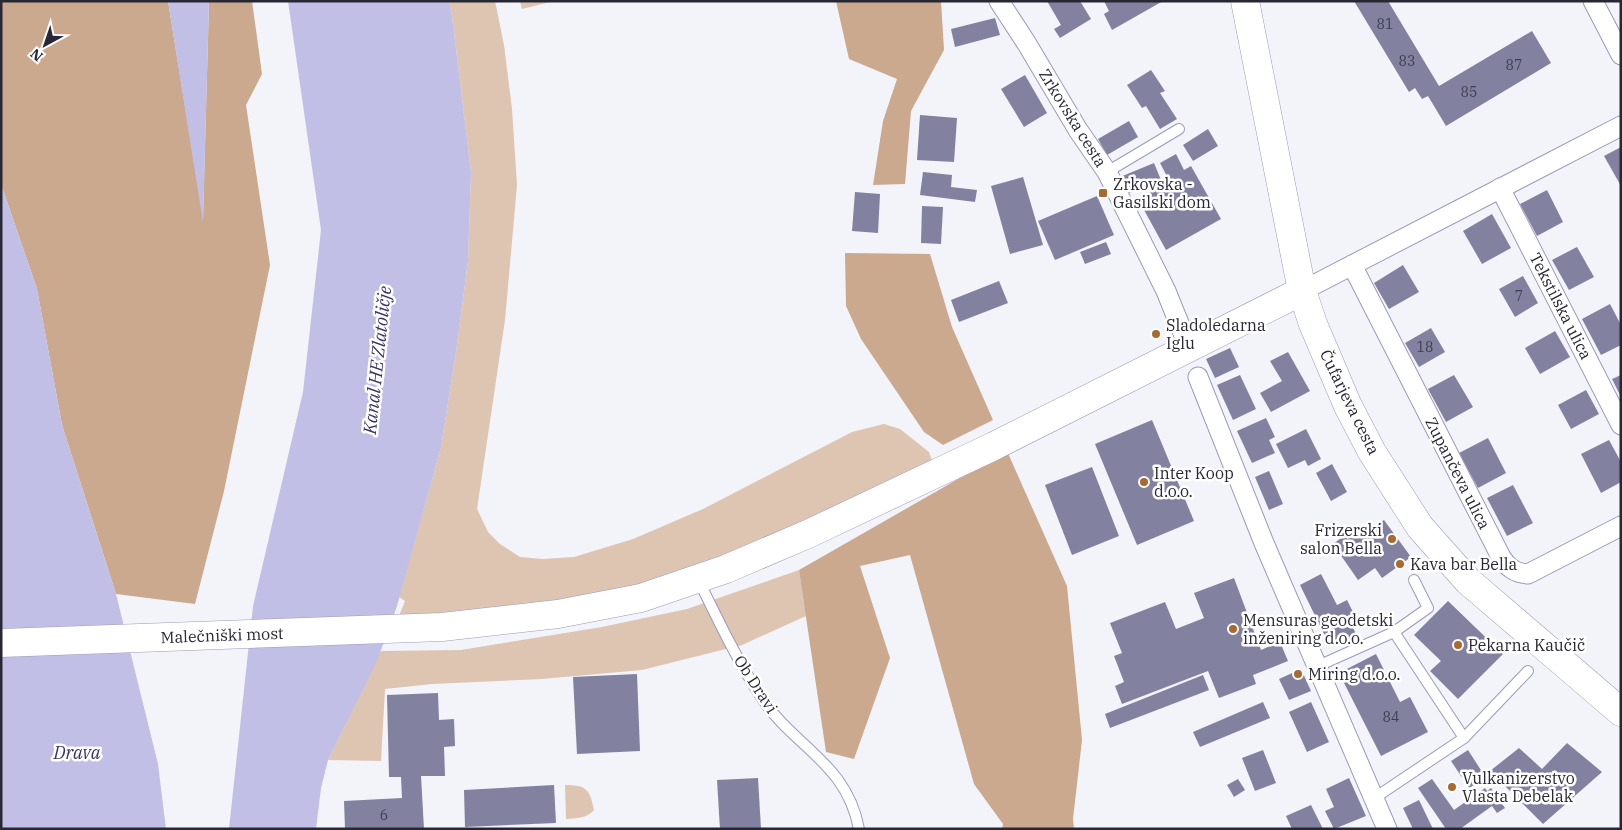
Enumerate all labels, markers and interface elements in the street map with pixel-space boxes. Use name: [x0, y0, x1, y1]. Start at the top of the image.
house number: 81: [1377, 15, 1393, 33]
north arrow: [20, 20, 70, 70]
text: N: [27, 45, 47, 65]
house number: 83: [1399, 52, 1415, 70]
house number: 87: [1506, 56, 1522, 74]
street label: Zrkovska cesta: [1035, 65, 1111, 171]
house number: 85: [1461, 83, 1477, 101]
place label: Zrkovska - Gasilski dom: [1113, 174, 1211, 212]
marker: Zrkovska - Gasilski dom: [1097, 187, 1109, 199]
street label: Tekstilska ulica: [1526, 249, 1597, 363]
water label: Kanal HE Zlatoličje: [358, 285, 396, 436]
house number: 7: [1515, 287, 1523, 305]
place label: Sladoledarna Iglu: [1166, 315, 1266, 353]
marker: Sladoledarna Iglu: [1150, 328, 1162, 340]
house number: 18: [1417, 338, 1433, 356]
street label: Čufarjeva cesta: [1316, 346, 1385, 458]
street label: Zupančeva ulica: [1421, 414, 1495, 533]
place label: Inter Koop d.o.o.: [1154, 463, 1234, 501]
marker: Inter Koop d.o.o.: [1138, 476, 1150, 488]
place label: Frizerski salon Bella: [1300, 520, 1382, 558]
marker: Frizerski salon Bella: [1386, 533, 1398, 545]
place label: Kava bar Bella: [1410, 554, 1518, 574]
marker: Kava bar Bella: [1394, 558, 1406, 570]
place label: Mensuras geodetski inženiring d.o.o.: [1243, 610, 1393, 648]
street label: Malečniški most: [160, 623, 284, 647]
marker: Mensuras geodetski inženiring d.o.o.: [1227, 623, 1239, 635]
place label: Pekarna Kaučič: [1468, 635, 1585, 655]
marker: Pekarna Kaučič: [1452, 639, 1464, 651]
street label: Ob Dravi: [730, 651, 782, 717]
place label: Miring d.o.o.: [1308, 664, 1401, 684]
marker: Miring d.o.o.: [1292, 668, 1304, 680]
house number: 84: [1383, 708, 1399, 726]
water label: Drava: [53, 741, 101, 764]
place label: Vulkanizerstvo Vlasta Debelak: [1462, 768, 1575, 806]
marker: Vulkanizerstvo Vlasta Debelak: [1446, 781, 1458, 793]
house number: 6: [380, 806, 388, 824]

